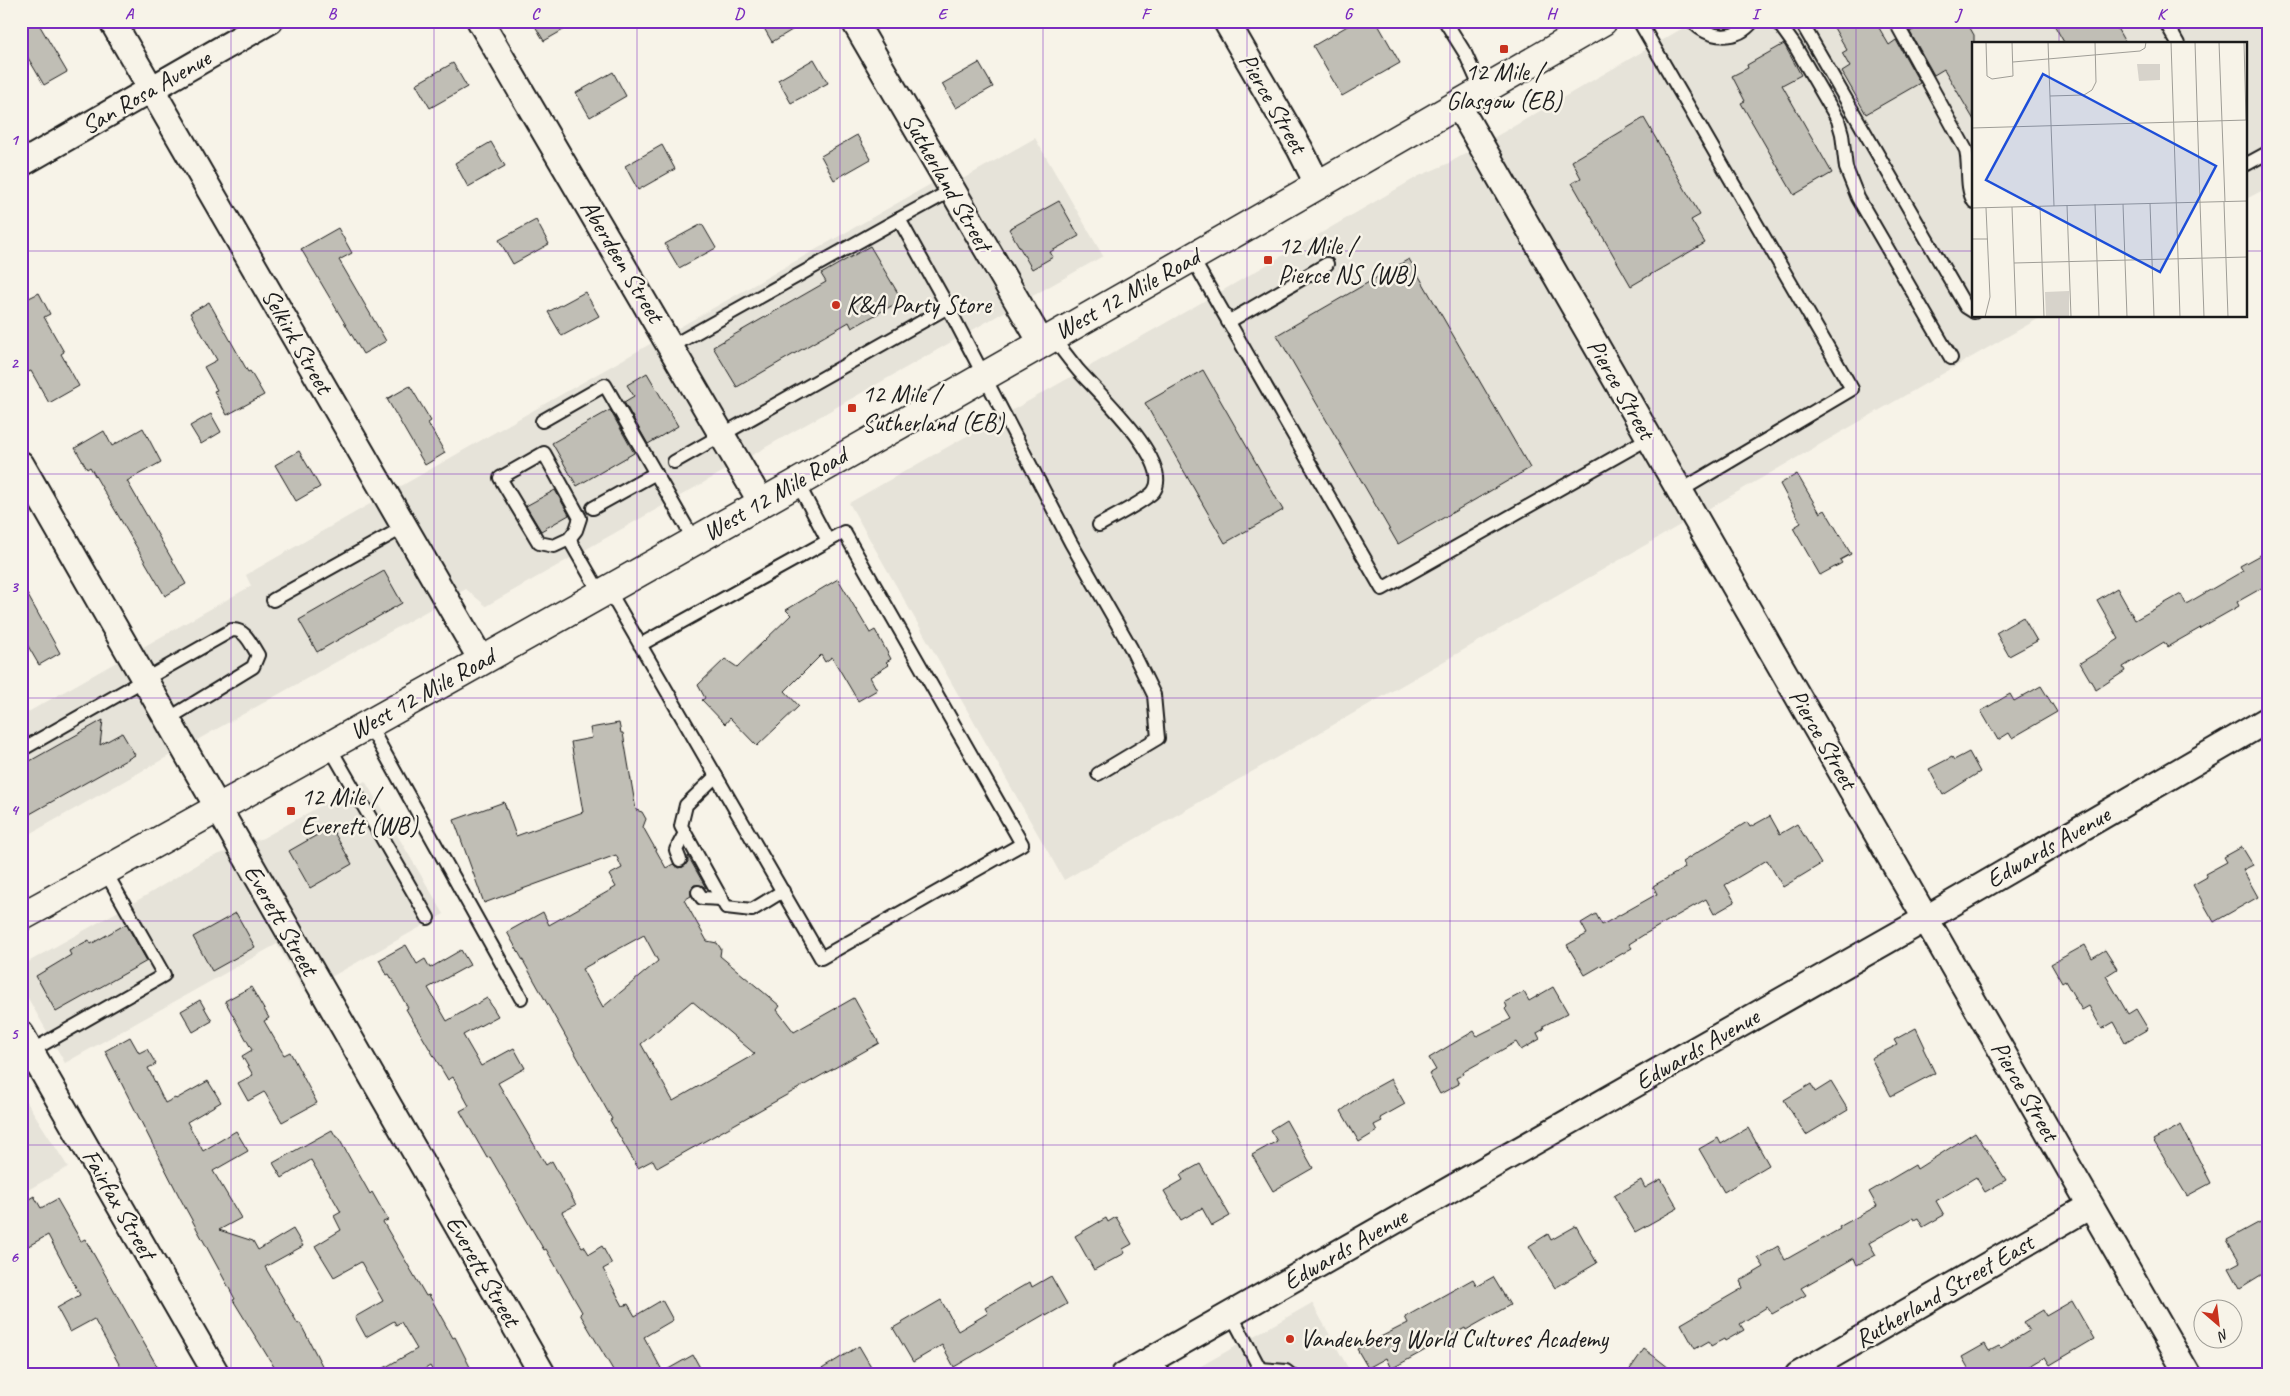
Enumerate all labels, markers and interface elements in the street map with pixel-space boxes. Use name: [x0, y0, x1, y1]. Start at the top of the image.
text: A: [125, 4, 135, 24]
text: B: [328, 4, 338, 24]
text: C: [531, 4, 541, 24]
text: D: [734, 4, 745, 24]
text: E: [938, 4, 949, 24]
text: F: [1141, 4, 1152, 24]
text: G: [1344, 4, 1354, 24]
text: H: [1546, 4, 1558, 24]
text: I: [1752, 4, 1762, 24]
text: J: [1954, 4, 1963, 24]
text: K: [2157, 4, 2169, 24]
street label: San Rosa Avenue: [76, 41, 218, 142]
inset map: [1972, 42, 2248, 318]
marker: 12 Mile / Glasgow (EB): [1498, 43, 1510, 55]
street label: Pierce Street: [1232, 47, 1316, 161]
place label: 12 Mile / Glasgow (EB): [1446, 56, 1563, 117]
street label: Sutherland Street: [895, 107, 1001, 260]
text: 1: [10, 130, 19, 150]
street label: Aberdeen Street: [573, 194, 673, 331]
place label: 12 Mile / Pierce NS (WB): [1278, 230, 1417, 291]
street label: West 12 Mile Road: [1049, 239, 1209, 347]
marker: 12 Mile / Pierce NS (WB): [1262, 254, 1274, 266]
street label: Selkirk Street: [254, 283, 341, 402]
place label: K&A Party Store: [846, 289, 993, 321]
marker: K&A Party Store: [830, 299, 842, 311]
street label: Pierce Street: [1580, 333, 1664, 447]
text: 2: [10, 353, 19, 373]
place label: 12 Mile / Sutherland (EB): [862, 378, 1006, 439]
marker: 12 Mile / Sutherland (EB): [846, 402, 858, 414]
street label: West 12 Mile Road: [697, 438, 856, 548]
text: 3: [10, 577, 19, 597]
street label: West 12 Mile Road: [344, 639, 504, 747]
street label: Pierce Street: [1782, 683, 1866, 797]
place label: 12 Mile / Everett (WB): [301, 781, 419, 842]
street label: Edwards Avenue: [1980, 798, 2117, 895]
text: 4: [10, 800, 19, 820]
marker: 12 Mile / Everett (WB): [285, 805, 297, 817]
street label: Everett Street: [236, 859, 327, 984]
street label: Edwards Avenue: [1629, 1000, 1766, 1097]
text: 5: [11, 1024, 20, 1044]
street label: Pierce Street: [1984, 1035, 2068, 1149]
street label: Fairfax Street: [75, 1143, 165, 1268]
street label: Edwards Avenue: [1277, 1200, 1414, 1297]
street label: Everett Street: [438, 1210, 529, 1335]
street label: Rutherland Street East: [1849, 1226, 2041, 1355]
text: 6: [10, 1247, 19, 1267]
north arrow: [2192, 1298, 2242, 1348]
place label: Vandenberg World Cultures Academy: [1300, 1323, 1609, 1355]
text: N: [2214, 1325, 2232, 1346]
marker: Vandenberg World Cultures Academy: [1284, 1333, 1296, 1345]

